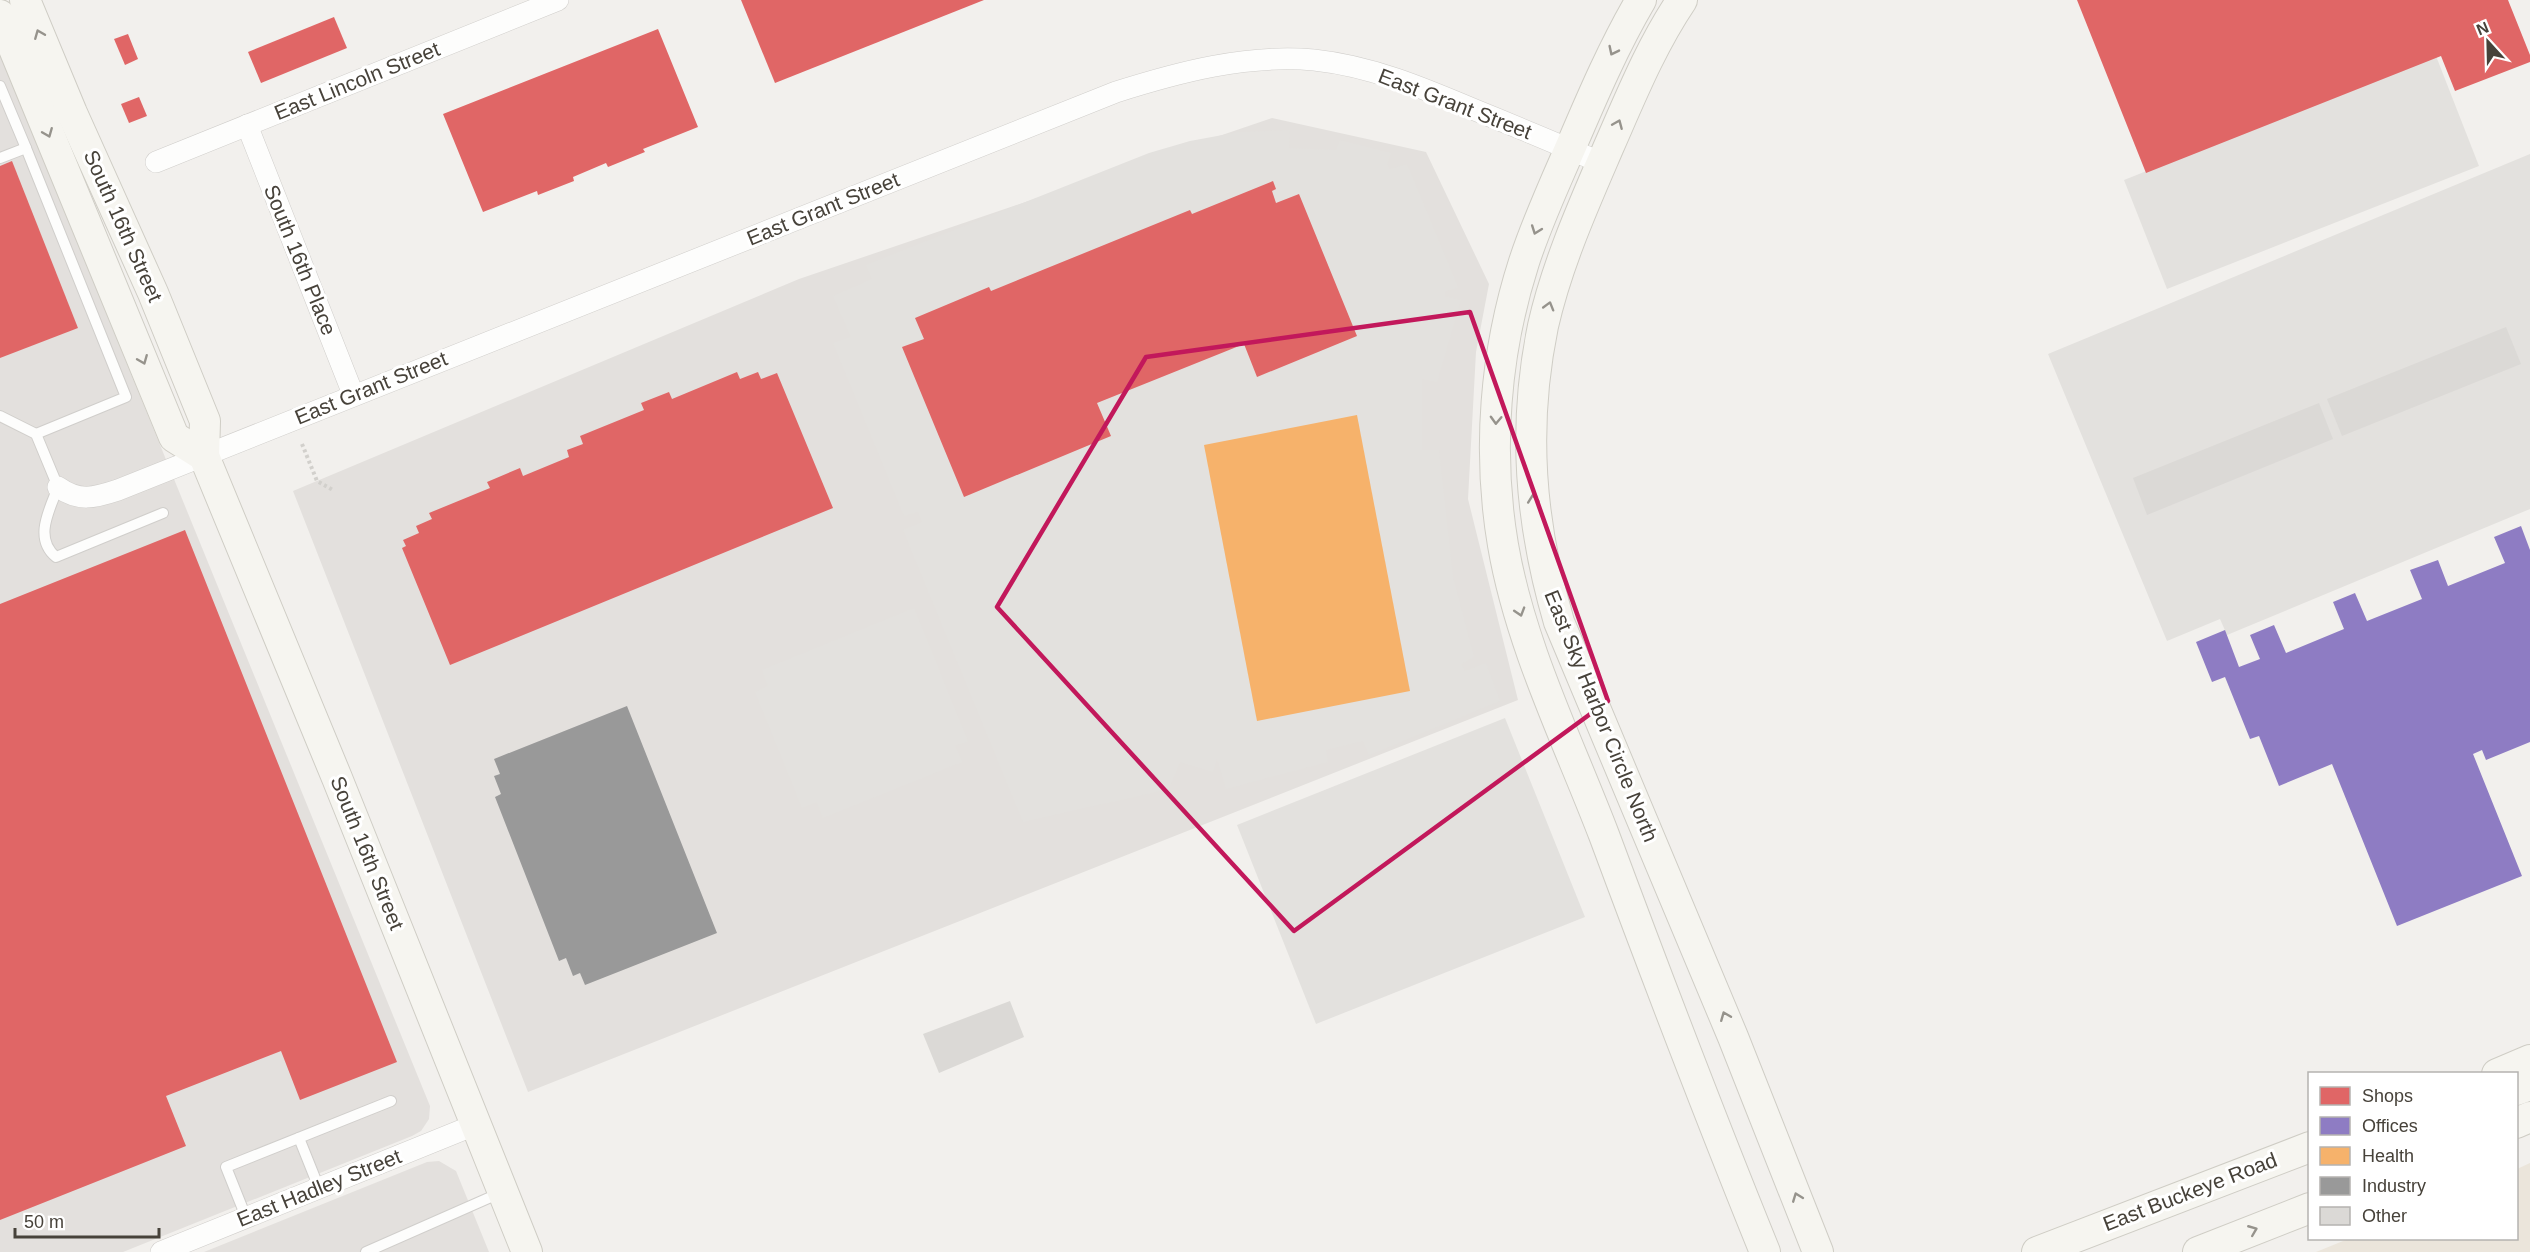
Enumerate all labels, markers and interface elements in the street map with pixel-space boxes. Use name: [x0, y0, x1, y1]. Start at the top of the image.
north arrow: [2458, 12, 2518, 72]
text: N: [2474, 19, 2491, 39]
one-way arrow: [34, 29, 46, 40]
street label: East Lincoln Street: [271, 37, 443, 124]
one-way arrow: [1609, 45, 1621, 56]
street label: East Grant Street: [1375, 64, 1535, 143]
one-way arrow: [1611, 120, 1623, 131]
one-way arrow: [41, 126, 53, 137]
street label: South 16th Street: [80, 146, 167, 305]
street label: East Grant Street: [743, 167, 902, 250]
street label: South 16th Place: [260, 181, 341, 338]
one-way arrow: [1530, 224, 1543, 235]
one-way arrow: [1542, 301, 1554, 312]
street label: East Grant Street: [291, 346, 450, 429]
one-way arrow: [136, 354, 148, 365]
one-way arrow: [1489, 416, 1502, 425]
one-way arrow: [1528, 495, 1540, 504]
street label: East Sky Harbor Circle North: [1540, 587, 1663, 845]
one-way arrow: [1513, 607, 1525, 617]
street label: South 16th Street: [326, 773, 409, 933]
one-way arrow: [1720, 1012, 1732, 1023]
legend: [2308, 1072, 2518, 1240]
text: Shops: [2362, 1086, 2413, 1106]
text: Offices: [2362, 1116, 2418, 1136]
street label: East Hadley Street: [233, 1144, 404, 1231]
text: Health: [2362, 1146, 2414, 1166]
street label: East Buckeye Road: [2100, 1148, 2280, 1235]
text: Industry: [2362, 1176, 2426, 1196]
one-way arrow: [1792, 1193, 1804, 1204]
scale bar: [15, 1201, 159, 1239]
text: Other: [2362, 1206, 2407, 1226]
text: 50 m: [24, 1212, 64, 1232]
one-way arrow: [2246, 1225, 2257, 1237]

